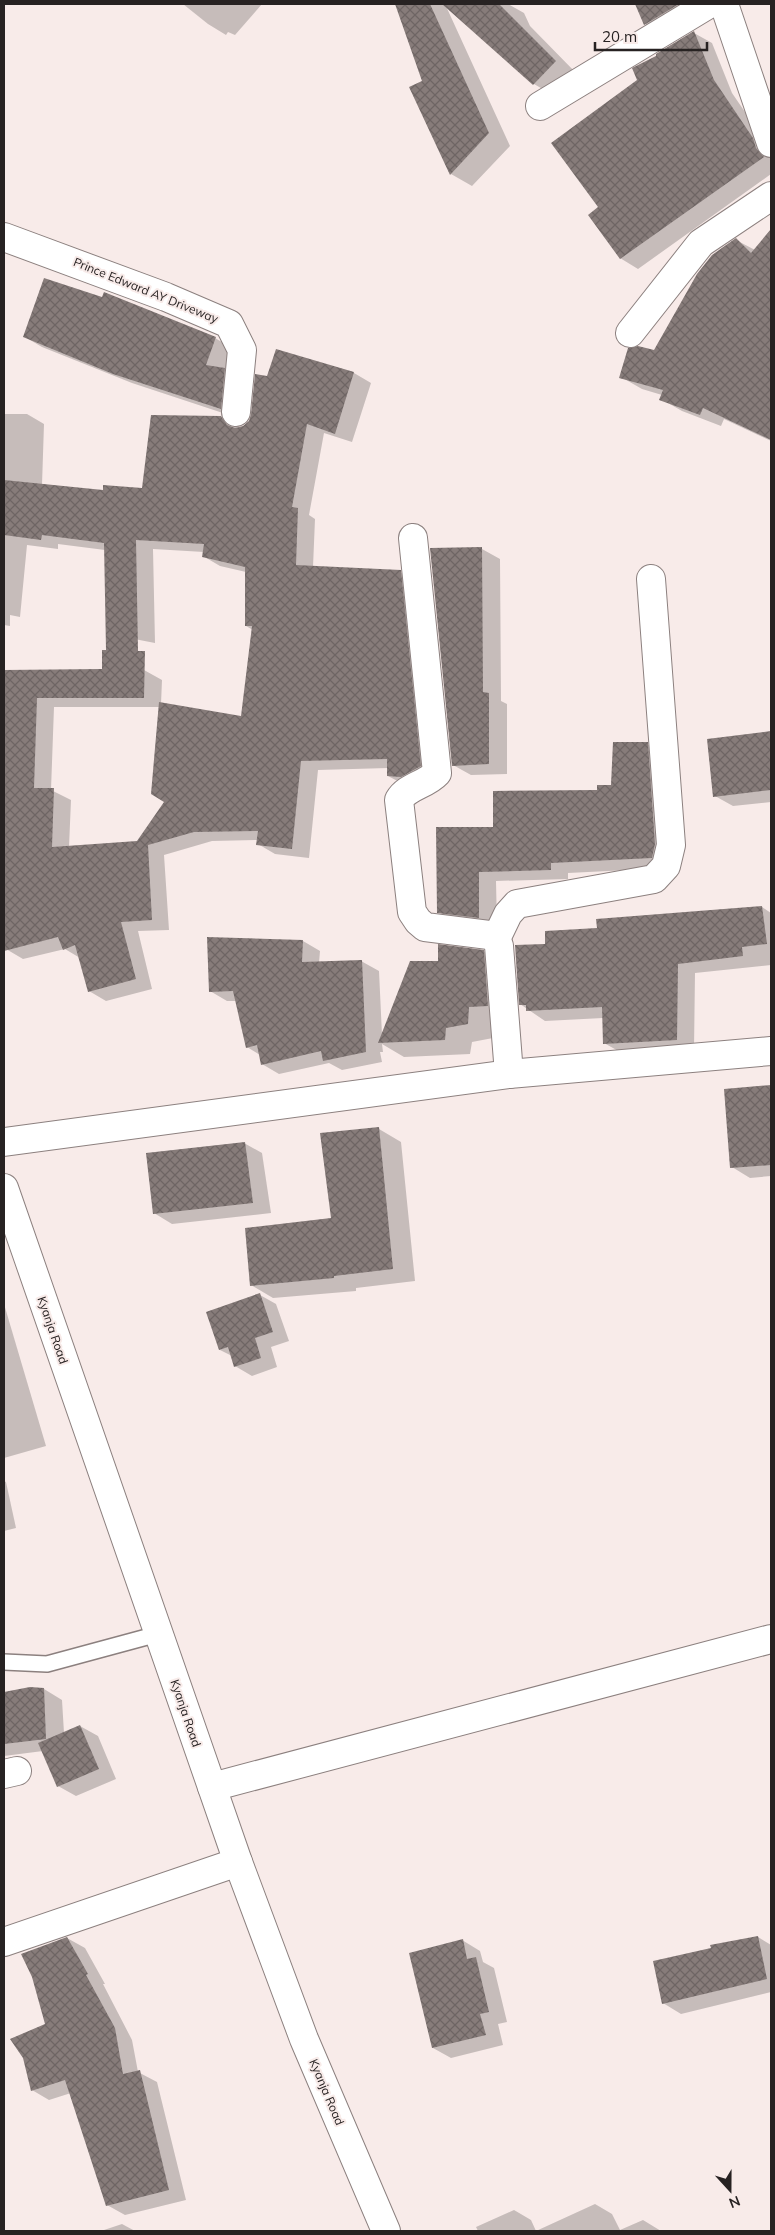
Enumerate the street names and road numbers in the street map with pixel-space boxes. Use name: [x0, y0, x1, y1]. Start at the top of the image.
street label: Prince Edward AY Driveway: [71, 254, 221, 326]
street label: Kyanja Road: [34, 1294, 72, 1366]
street label: Kyanja Road: [167, 1677, 205, 1749]
street label: Kyanja Road: [306, 2057, 348, 2127]

